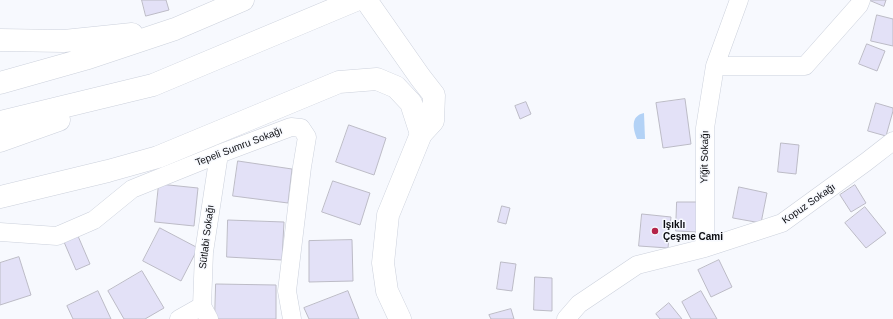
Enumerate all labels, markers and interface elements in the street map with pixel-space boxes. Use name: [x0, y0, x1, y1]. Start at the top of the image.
street label: Tepeli Sumru Sokağı: [194, 125, 284, 169]
street label: Yiğit Sokağı: [699, 130, 711, 184]
street label: Kopuz Sokağı: [780, 181, 838, 227]
street label: Sütlabi Sokağı: [197, 204, 217, 270]
place label: Işıklı Çeşme Cami: [663, 219, 723, 242]
marker: Işıklı Çeşme Cami: [650, 226, 660, 236]

